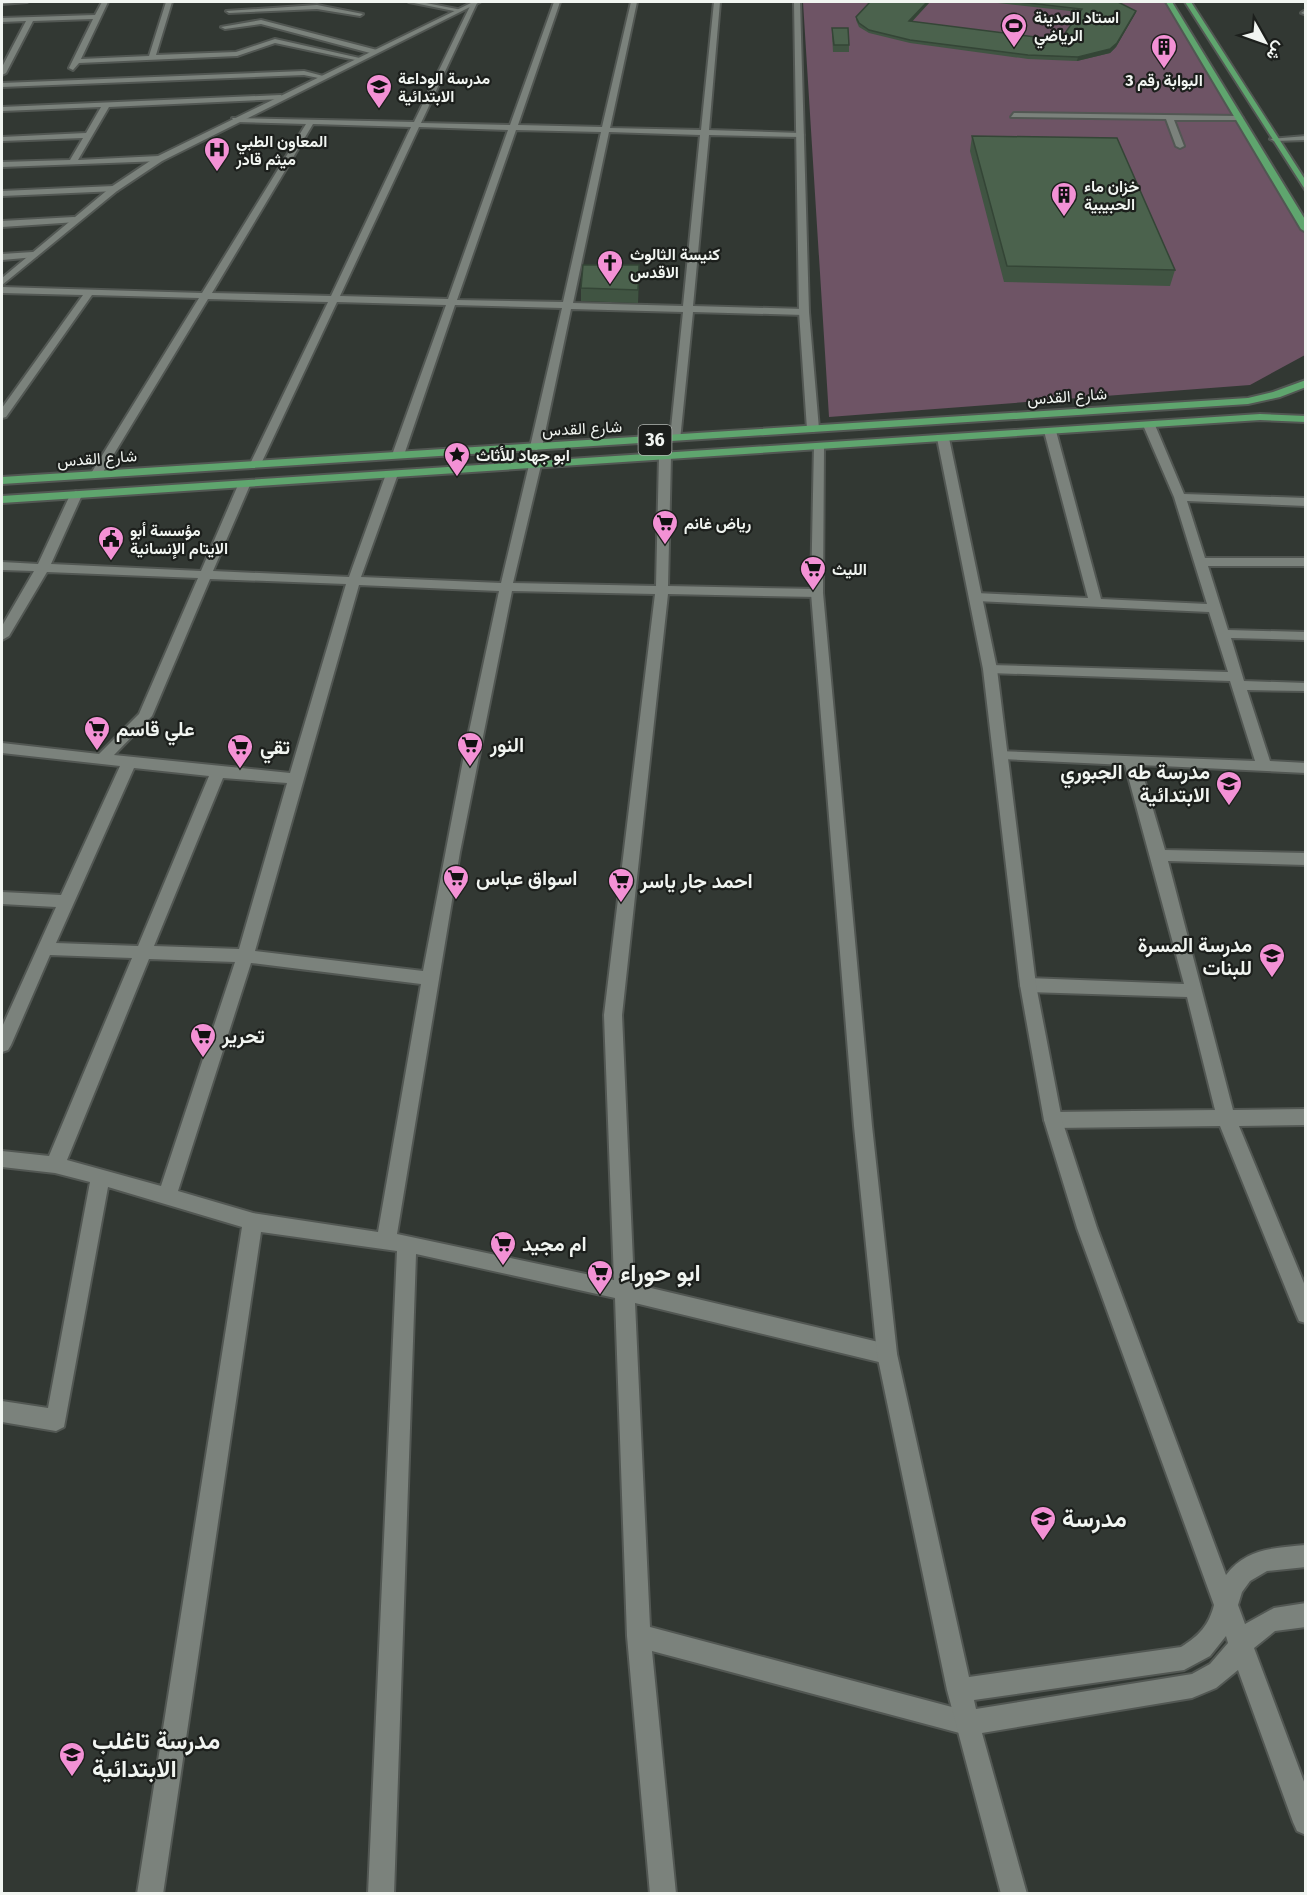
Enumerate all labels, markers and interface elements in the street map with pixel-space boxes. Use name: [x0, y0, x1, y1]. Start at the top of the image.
place label: استاد المدينة الرياضي: [1034, 8, 1119, 49]
sports icon: استاد المدينة الرياضي: [999, 11, 1029, 49]
north arrow: [1235, 12, 1295, 72]
building icon: البوابة رقم 3: [1149, 32, 1179, 70]
text: ش: [1263, 38, 1290, 65]
place label: مدرسة الوداعة الابتدائية: [398, 69, 491, 106]
place label: البوابة رقم 3: [1124, 71, 1203, 91]
school or university icon: مدرسة الوداعة الابتدائية: [364, 72, 394, 110]
place label: المعاون الطبي ميثم قادر: [235, 132, 327, 170]
hospital icon: المعاون الطبي ميثم قادر: [202, 135, 232, 173]
place label: خزان ماء الحبيبية: [1084, 177, 1139, 214]
building icon: خزان ماء الحبيبية: [1049, 180, 1079, 218]
place label: كنيسة الثالوث الاقدس: [630, 245, 720, 282]
church icon: كنيسة الثالوث الاقدس: [595, 248, 625, 286]
street label: شارع القدس: [1026, 384, 1108, 411]
street label: شارع القدس: [542, 417, 623, 442]
road number: 36: [638, 425, 672, 455]
place icon: ابو جهاد للأثاث: [442, 440, 472, 478]
street label: شارع القدس: [56, 446, 138, 473]
place label: ابو جهاد للأثاث: [476, 446, 570, 466]
supermarket icon: رياض غانم: [650, 508, 680, 546]
place label: رياض غانم: [684, 514, 752, 534]
place label: مؤسسة أبو الايتام الإنسانية: [130, 521, 228, 559]
public building icon: مؤسسة أبو الايتام الإنسانية: [96, 524, 126, 562]
supermarket icon: الليث: [798, 554, 828, 592]
place label: الليث: [832, 560, 867, 579]
supermarket icon: علي قاسم: [82, 714, 112, 752]
place label: علي قاسم: [116, 717, 195, 746]
supermarket icon: النور: [455, 730, 485, 768]
supermarket icon: تقي: [225, 732, 255, 770]
place label: النور: [489, 733, 524, 758]
place label: تقي: [260, 735, 290, 764]
place label: مدرسة طه الجبوري الابتدائية: [1060, 760, 1210, 807]
school or university icon: مدرسة طه الجبوري الابتدائية: [1214, 769, 1244, 807]
supermarket icon: اسواق عباس: [441, 863, 471, 901]
place label: اسواق عباس: [476, 866, 577, 891]
supermarket icon: احمد جار ياسر: [606, 866, 636, 904]
place label: احمد جار ياسر: [639, 869, 753, 894]
place label: مدرسة المسرة للبنات: [1138, 933, 1252, 980]
school or university icon: مدرسة المسرة للبنات: [1257, 941, 1287, 979]
supermarket icon: تحرير: [188, 1021, 218, 1059]
place label: تحرير: [221, 1024, 265, 1049]
supermarket icon: ام مجيد: [488, 1229, 518, 1267]
place label: ام مجيد: [522, 1232, 587, 1257]
supermarket icon: ابو حوراء: [585, 1258, 615, 1296]
place label: ابو حوراء: [620, 1259, 701, 1288]
school or university icon: مدرسة: [1028, 1504, 1058, 1542]
place label: مدرسة: [1062, 1505, 1127, 1534]
place label: مدرسة تاغلب الابتدائية: [92, 1727, 220, 1783]
school or university icon: مدرسة تاغلب الابتدائية: [57, 1740, 87, 1778]

